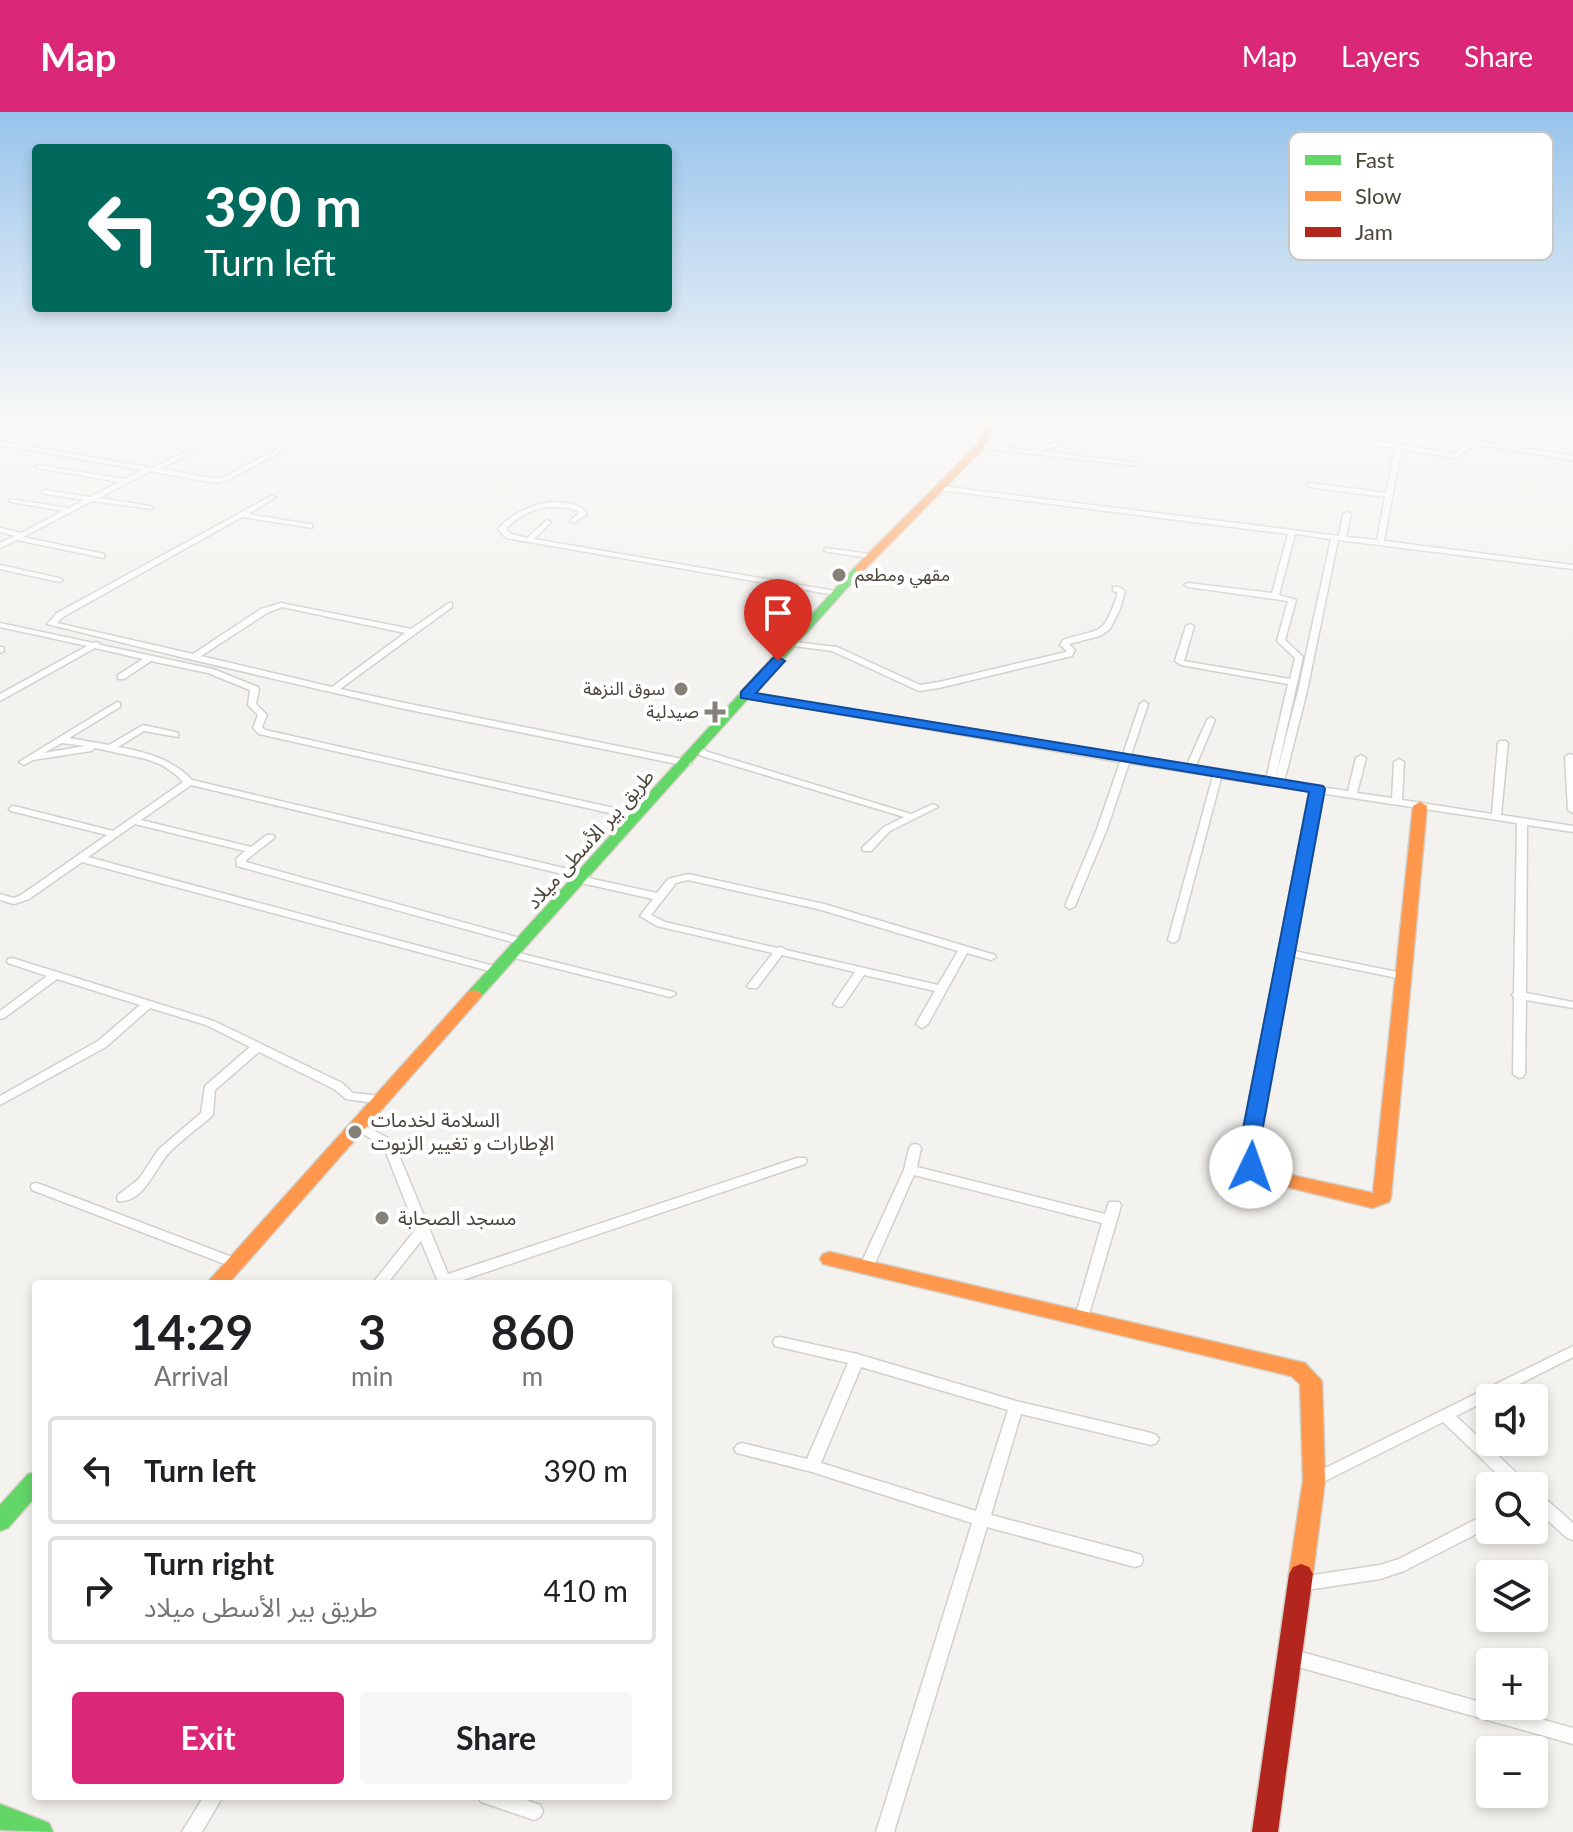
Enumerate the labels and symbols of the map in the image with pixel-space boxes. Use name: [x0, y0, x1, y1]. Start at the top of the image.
legend: [1289, 132, 1553, 260]
text: Fast: [1355, 146, 1394, 173]
text: Slow: [1355, 182, 1402, 209]
text: Jam: [1355, 218, 1393, 245]
place label: مقهي ومطعم: [855, 563, 950, 588]
marker: مقهي ومطعم: [830, 566, 848, 584]
pin: [744, 579, 812, 661]
place label: سوق النزهة: [583, 677, 665, 700]
marker: سوق النزهة: [672, 680, 690, 698]
place label: صيدلية: [646, 700, 699, 722]
marker: صيدلية: [706, 703, 724, 721]
street label: طريق بير الأسطى ميلاد: [520, 764, 660, 914]
place label: السلامة لخدمات الإطارات و تغيير الزيوت: [371, 1107, 554, 1156]
marker: السلامة لخدمات الإطارات و تغيير الزيوت: [346, 1123, 364, 1141]
position arrow: [1209, 1125, 1293, 1209]
place label: مسجد الصحابة: [398, 1205, 517, 1229]
marker: مسجد الصحابة: [373, 1209, 391, 1227]

